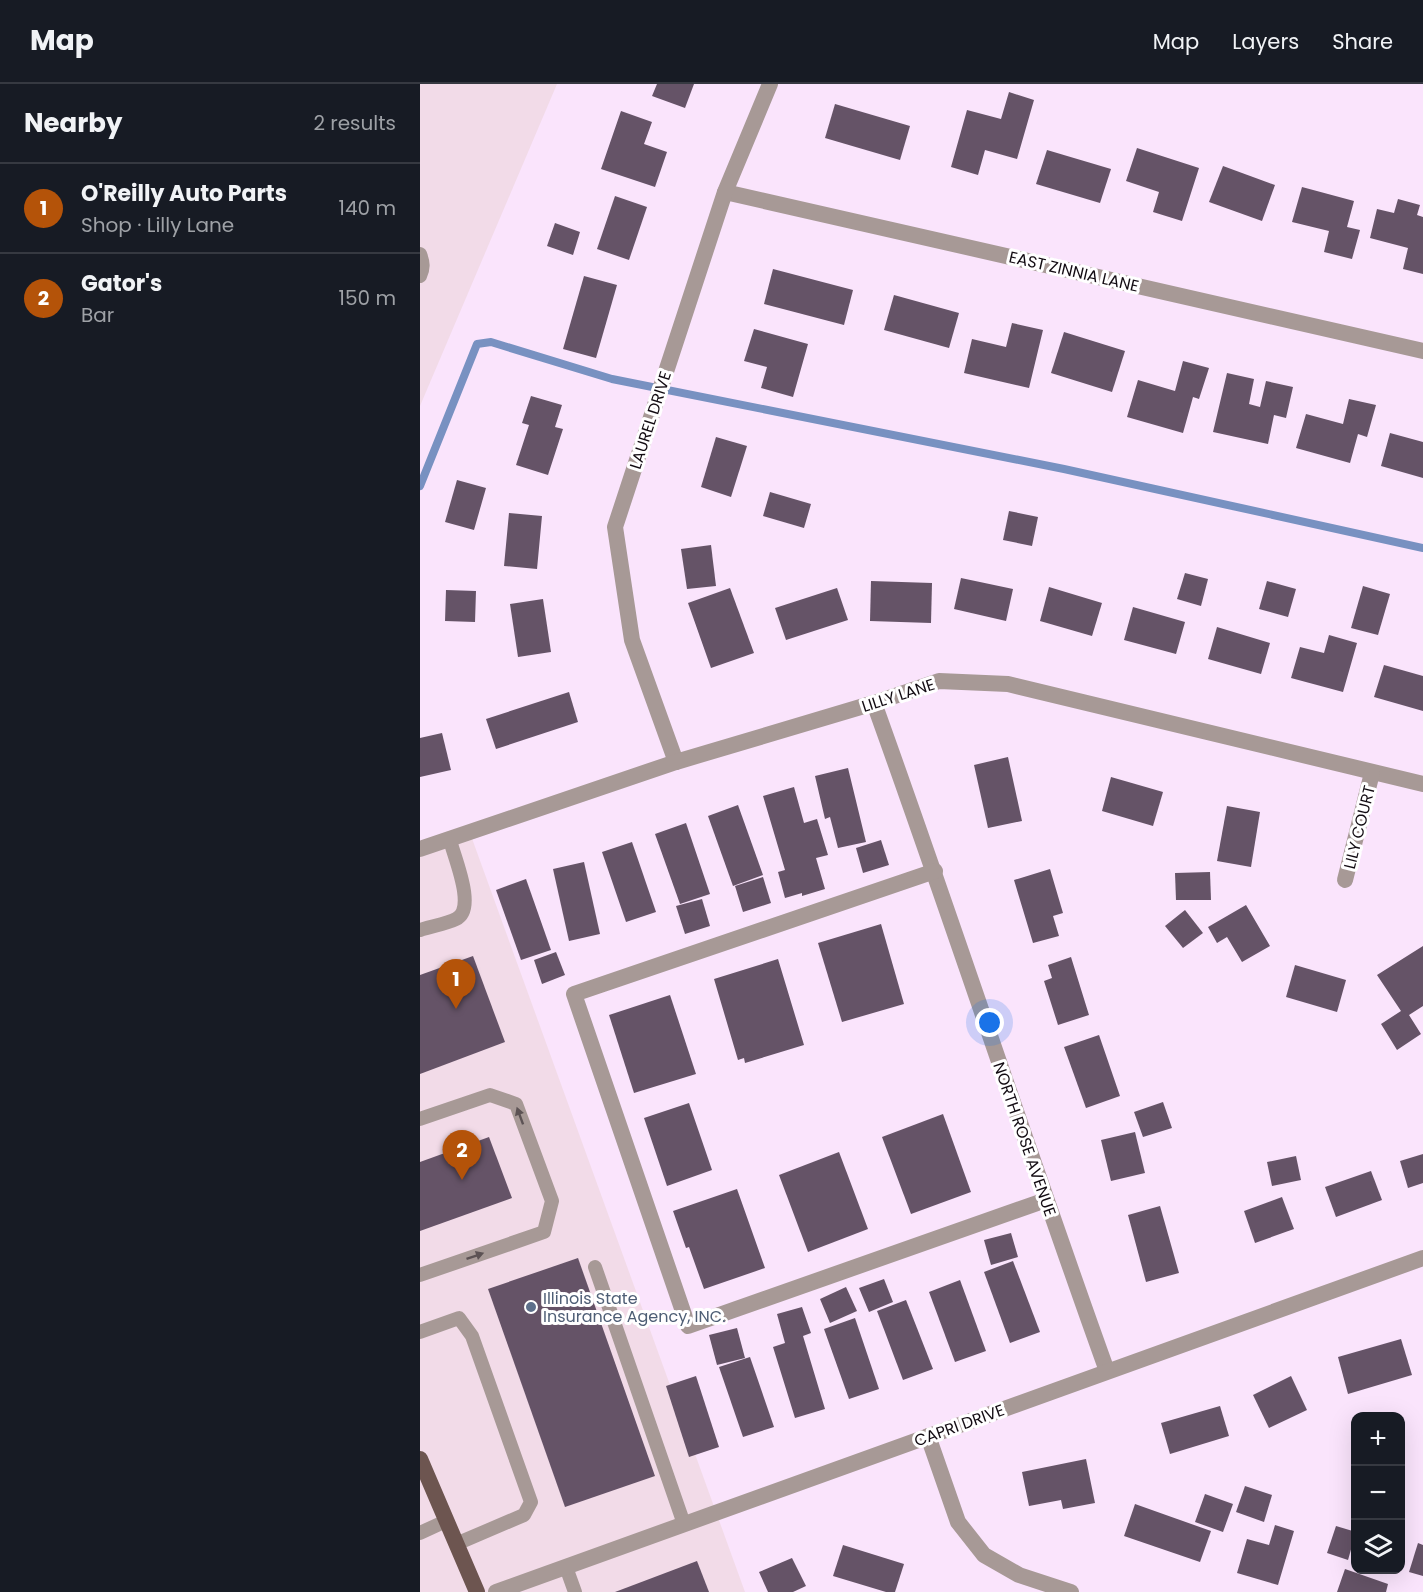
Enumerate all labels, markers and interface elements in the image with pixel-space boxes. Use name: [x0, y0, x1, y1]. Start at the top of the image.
text: Map: [30, 21, 94, 60]
text: Map: [1153, 27, 1199, 56]
text: Layers: [1232, 27, 1299, 56]
text: Share: [1332, 27, 1393, 56]
text: Nearby: [24, 105, 122, 141]
text: 2 results: [313, 109, 396, 137]
text: O'Reilly Auto Parts: [81, 178, 287, 209]
text: 1: [40, 194, 47, 222]
text: 140 m: [339, 194, 396, 222]
text: Shop · Lilly Lane: [81, 211, 234, 239]
street label: EAST ZINNIA LANE: [1007, 245, 1141, 298]
text: Gator's: [81, 268, 162, 299]
text: 2: [38, 284, 49, 312]
text: 150 m: [339, 284, 396, 312]
text: Bar: [81, 301, 114, 329]
street label: LAUREL DRIVE: [624, 368, 677, 472]
street label: LILLY LANE: [859, 673, 938, 718]
street label: LILY COURT: [1338, 783, 1381, 871]
pin: 1: [436, 960, 476, 1009]
your location: [975, 1008, 1004, 1037]
street label: NORTH ROSE AVENUE: [987, 1059, 1062, 1219]
one-way arrow: [515, 1107, 525, 1125]
pin: 2: [442, 1130, 482, 1180]
one-way arrow: [466, 1250, 484, 1260]
place label: Illinois State Insurance Agency, INC.: [543, 1287, 726, 1328]
marker: Illinois State Insurance Agency, INC.: [524, 1300, 538, 1314]
street label: CAPRI DRIVE: [911, 1399, 1007, 1452]
map controls: [1351, 1412, 1405, 1574]
button: +: [1351, 1412, 1405, 1466]
button: −: [1351, 1466, 1405, 1520]
button: layers: [1351, 1520, 1405, 1574]

